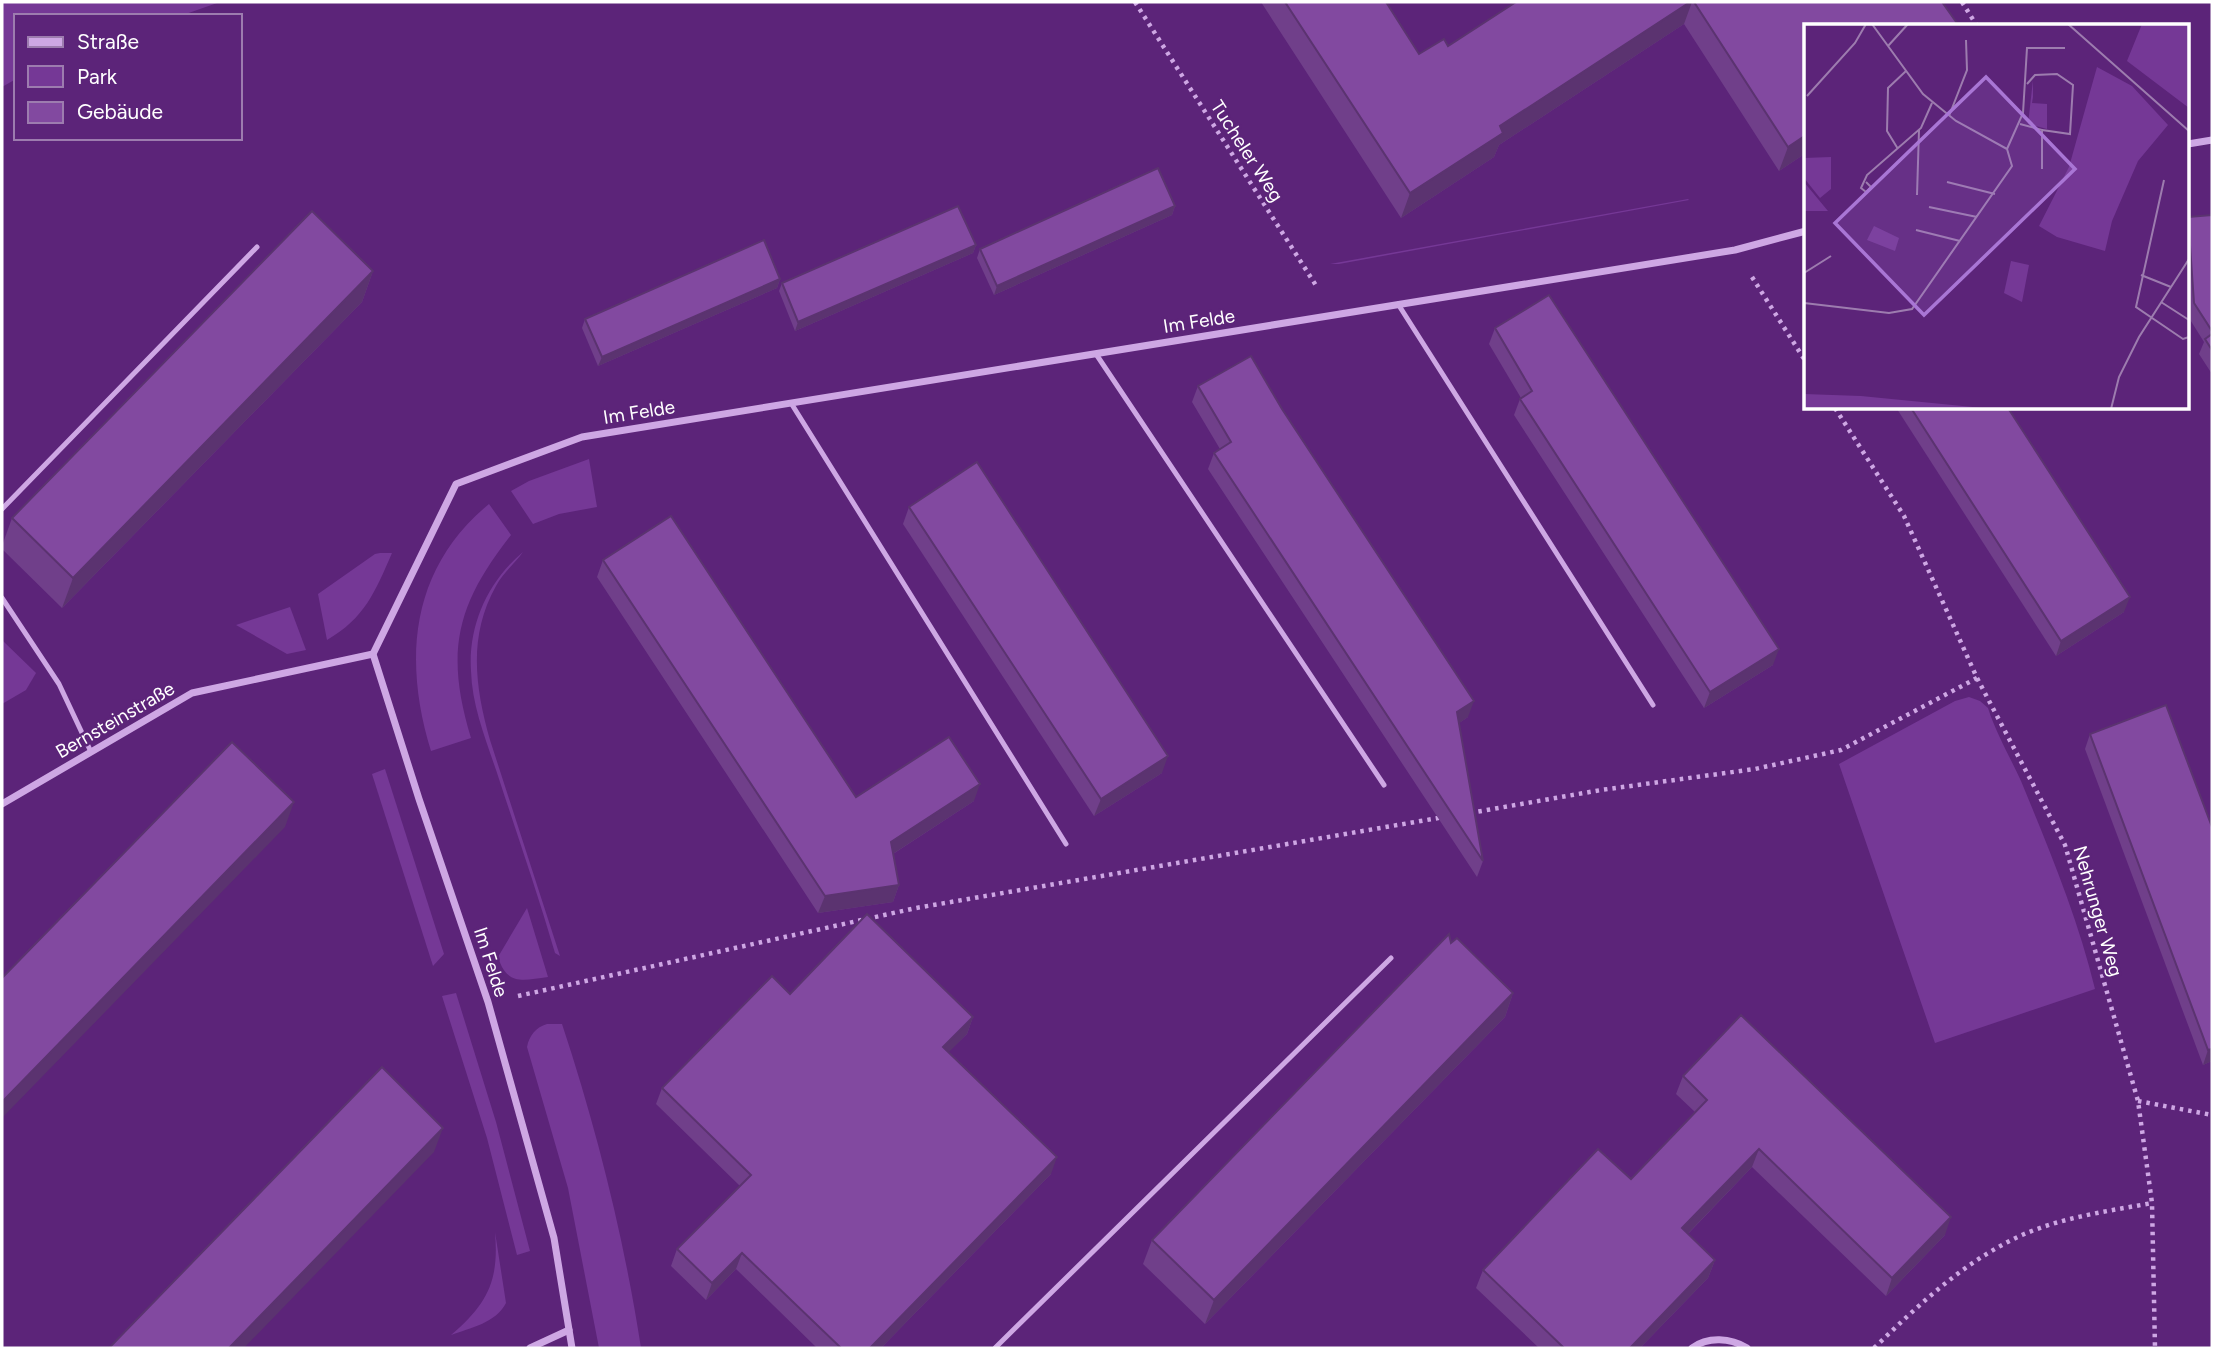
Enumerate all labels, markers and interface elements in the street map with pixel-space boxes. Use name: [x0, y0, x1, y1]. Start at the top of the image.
legend: [14, 14, 242, 140]
inset map: [1804, 24, 2190, 410]
text: Straße: [77, 29, 139, 54]
text: Park: [77, 64, 118, 89]
street label: Tucheler Weg: [1206, 96, 1288, 206]
text: Gebäude: [77, 99, 163, 124]
street label: Im Felde: [1162, 304, 1236, 338]
street label: Im Felde: [602, 395, 676, 429]
street label: Bernsteinstraße: [51, 677, 179, 763]
street label: Nehrunger Weg: [2068, 843, 2128, 979]
street label: Im Felde: [469, 924, 513, 1000]

